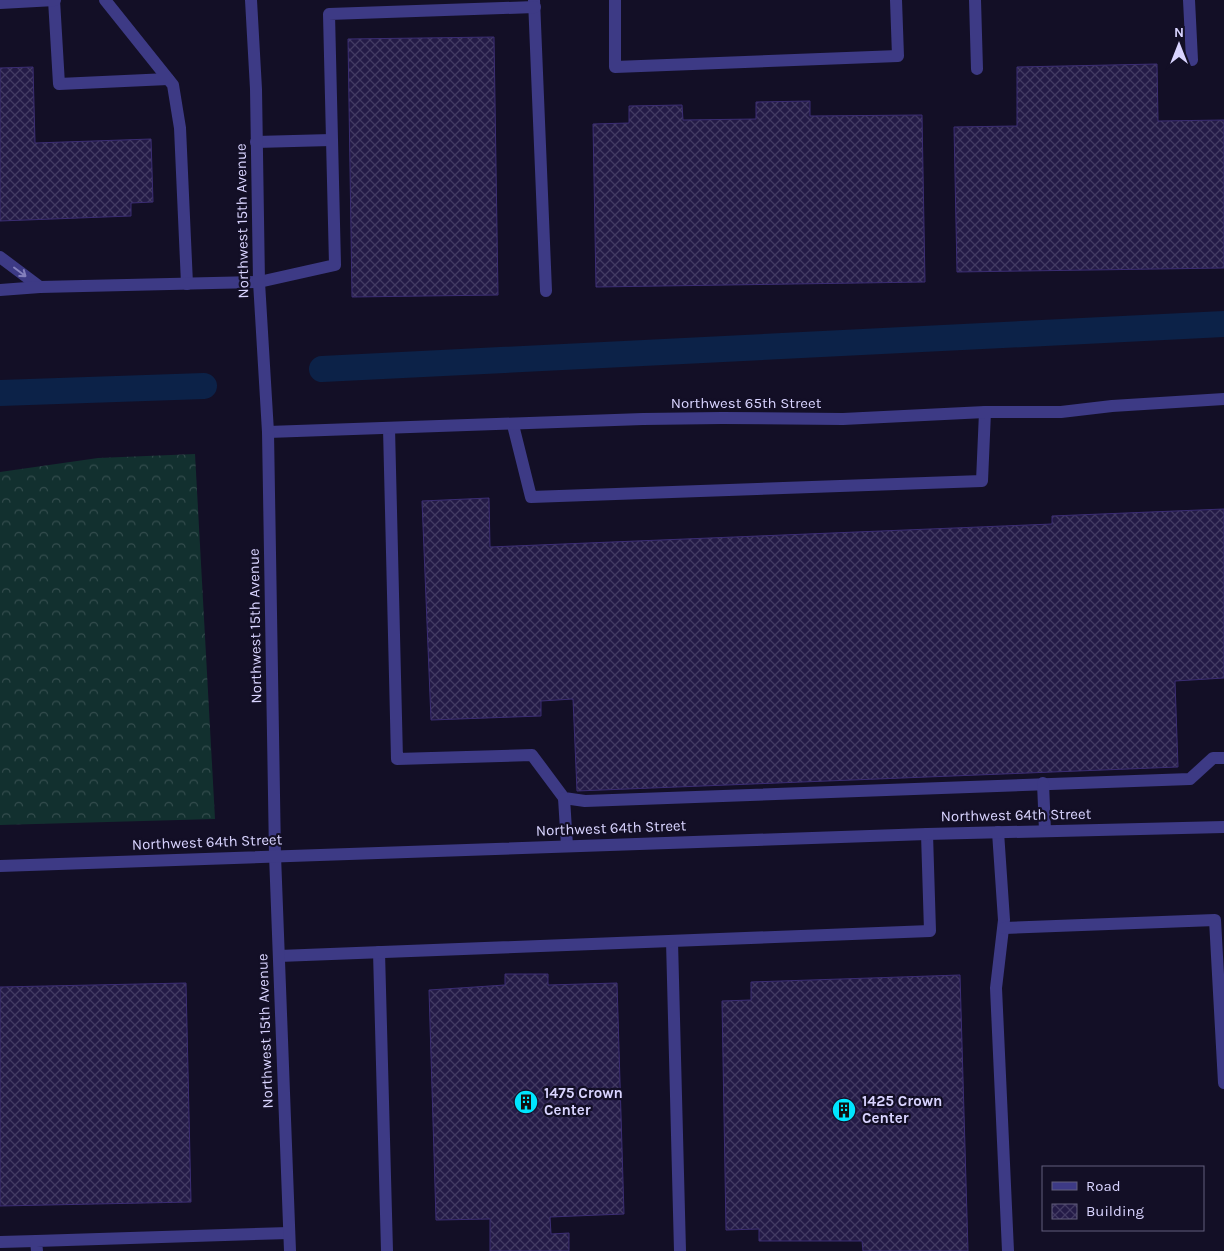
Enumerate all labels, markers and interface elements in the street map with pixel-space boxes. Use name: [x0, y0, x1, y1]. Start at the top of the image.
north arrow: [1154, 20, 1204, 70]
text: N: [1174, 24, 1184, 41]
street label: Northwest 15th Avenue: [232, 143, 252, 299]
one-way arrow: [13, 267, 27, 277]
street label: Northwest 65th Street: [671, 394, 822, 412]
street label: Northwest 15th Avenue: [245, 548, 265, 704]
street label: Northwest 64th Street: [941, 805, 1092, 825]
street label: Northwest 64th Street: [535, 816, 687, 840]
street label: Northwest 64th Street: [131, 830, 283, 854]
street label: Northwest 15th Avenue: [253, 953, 277, 1109]
place label: 1475 Crown Center: [544, 1084, 623, 1119]
building icon: 1475 Crown Center: [513, 1089, 539, 1115]
place label: 1425 Crown Center: [862, 1092, 942, 1127]
building icon: 1425 Crown Center: [831, 1097, 857, 1123]
legend: [1042, 1166, 1204, 1231]
text: Road: [1086, 1177, 1121, 1195]
text: Building: [1086, 1202, 1144, 1220]

